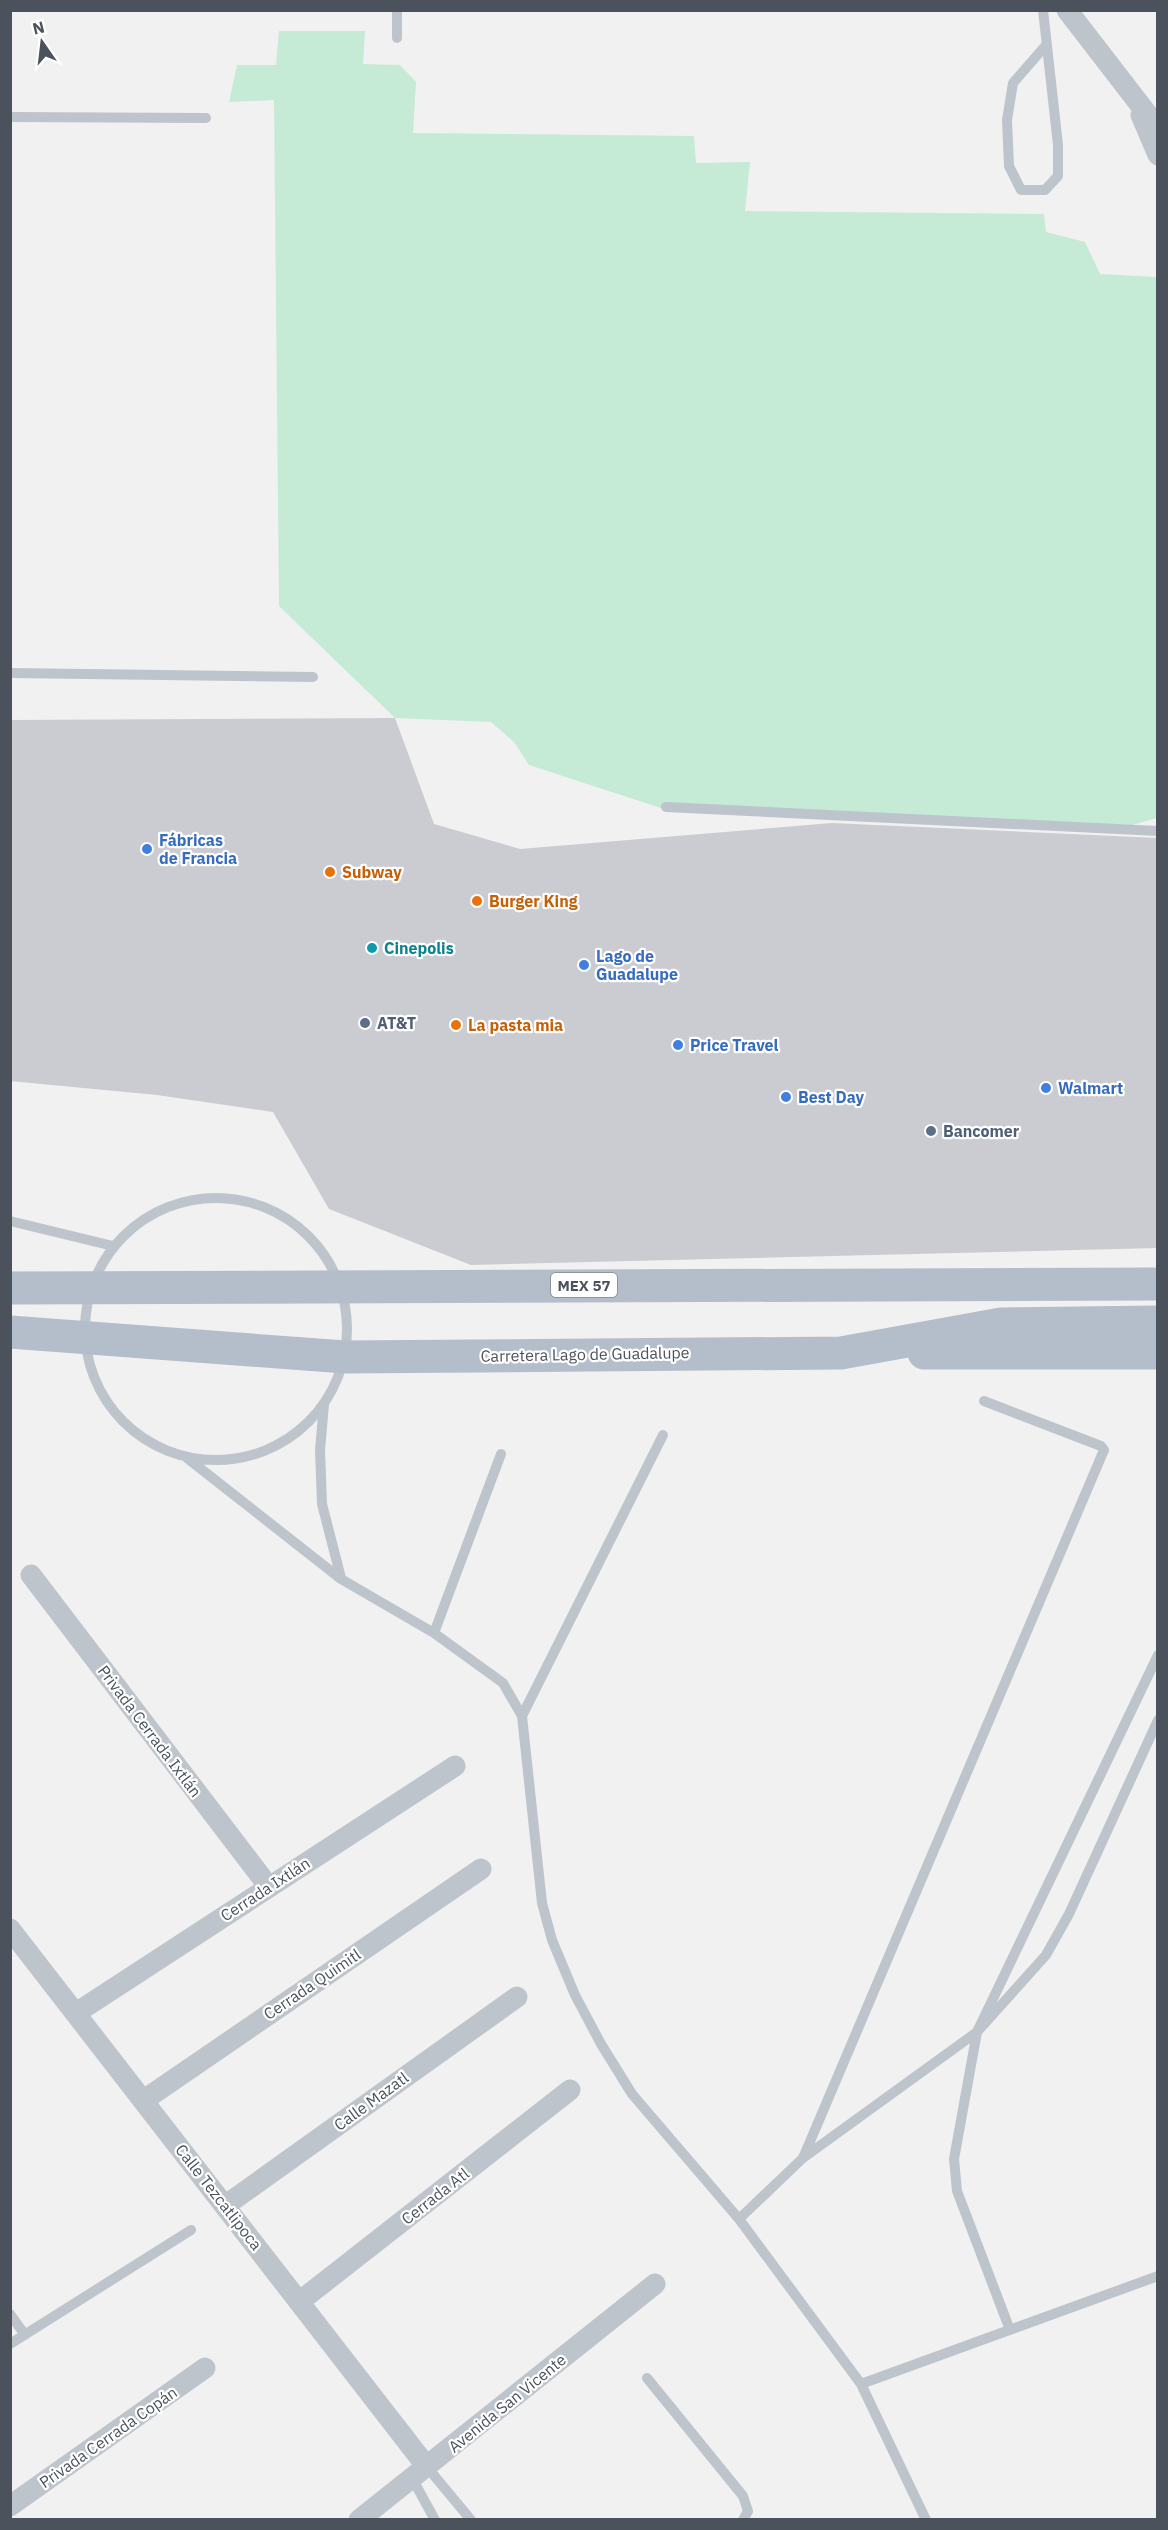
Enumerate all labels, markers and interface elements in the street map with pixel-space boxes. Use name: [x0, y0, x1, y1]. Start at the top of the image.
north arrow: [12, 12, 72, 72]
text: N: [30, 16, 46, 39]
place label: Fábricas de Francia: [159, 830, 237, 868]
marker: Fábricas de Francia: [140, 842, 154, 856]
place label: Subway: [342, 862, 402, 882]
marker: Subway: [323, 865, 337, 879]
place label: Burger King: [489, 891, 578, 911]
marker: Burger King: [470, 894, 484, 908]
place label: Cinepolis: [384, 938, 454, 958]
marker: Cinepolis: [365, 941, 379, 955]
place label: Lago de Guadalupe: [596, 946, 678, 984]
marker: Lago de Guadalupe: [577, 958, 591, 972]
place label: AT&T: [377, 1013, 416, 1033]
place label: La pasta mia: [468, 1015, 563, 1035]
marker: AT&T: [358, 1016, 372, 1030]
marker: La pasta mia: [449, 1018, 463, 1032]
place label: Price Travel: [690, 1035, 779, 1055]
marker: Price Travel: [671, 1038, 685, 1052]
place label: Walmart: [1058, 1078, 1123, 1098]
marker: Walmart: [1039, 1081, 1053, 1095]
place label: Best Day: [798, 1087, 865, 1107]
marker: Best Day: [779, 1090, 793, 1104]
place label: Bancomer: [943, 1121, 1020, 1141]
marker: Bancomer: [924, 1124, 938, 1138]
road number: MEX 57: [551, 1273, 617, 1297]
street label: Carretera Lago de Guadalupe: [480, 1342, 690, 1366]
street label: Privada Cerrada Ixtlán: [94, 1661, 206, 1801]
street label: Cerrada Ixtlán: [217, 1853, 313, 1925]
street label: Cerrada Quimitl: [260, 1944, 364, 2024]
street label: Calle Mazatl: [330, 2067, 412, 2135]
street label: Calle Tezcatlipoca: [171, 2140, 267, 2254]
street label: Cerrada Atl: [397, 2163, 473, 2229]
street label: Avenida San Vicente: [444, 2349, 570, 2457]
street label: Privada Cerrada Copán: [35, 2382, 181, 2492]

